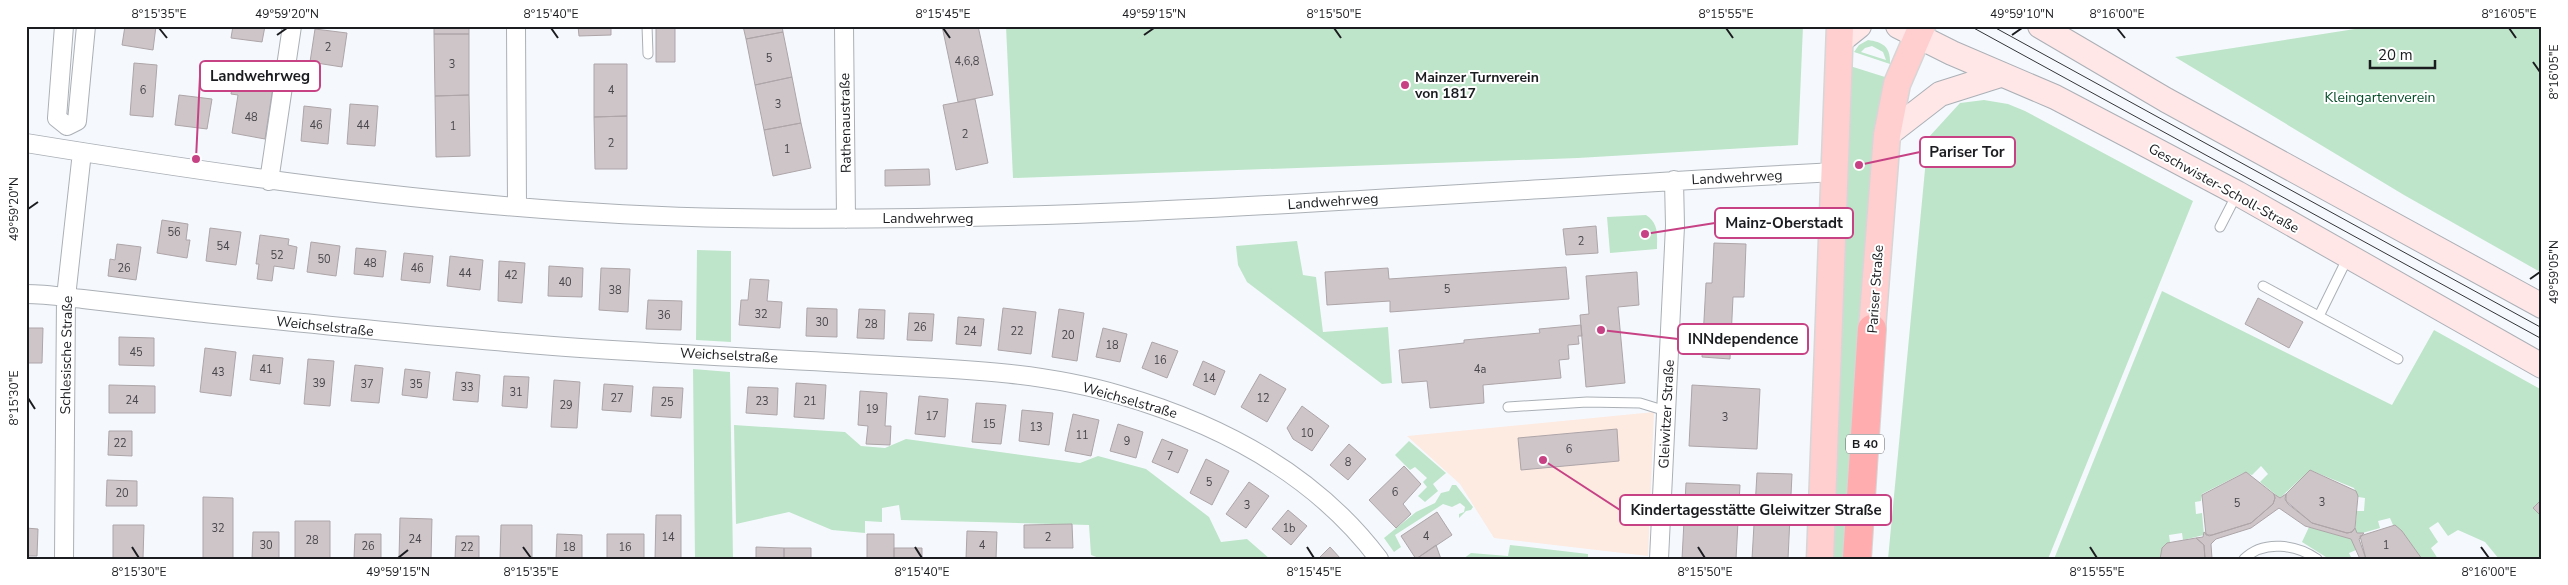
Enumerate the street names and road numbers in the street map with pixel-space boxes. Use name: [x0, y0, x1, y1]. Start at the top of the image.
street label: Rathenaustraße: [835, 73, 856, 173]
street label: Geschwister-Scholl-Straße: [2145, 139, 2303, 238]
street label: Landwehrweg: [1691, 166, 1783, 189]
street label: Landwehrweg: [1287, 189, 1379, 214]
street label: Landwehrweg: [883, 209, 973, 228]
street label: Pariser Straße: [1863, 244, 1888, 334]
street label: Schlesische Straße: [56, 296, 77, 415]
street label: Weichselstraße: [275, 312, 375, 341]
street label: Weichselstraße: [680, 343, 778, 368]
street label: Gleiwitzer Straße: [1654, 359, 1679, 469]
street label: Weichselstraße: [1080, 378, 1180, 423]
road number: B 40: [1846, 434, 1884, 454]

